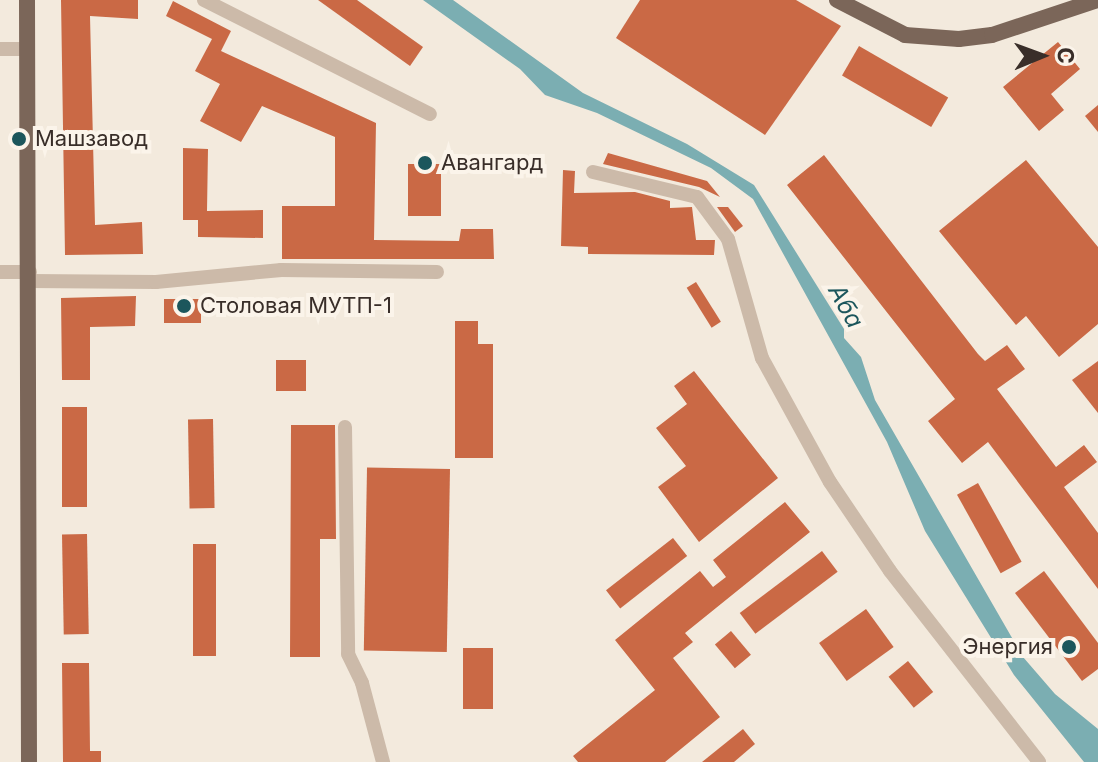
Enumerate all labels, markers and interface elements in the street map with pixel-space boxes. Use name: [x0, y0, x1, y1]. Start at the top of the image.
north arrow: [1002, 16, 1082, 96]
text: С: [1053, 47, 1079, 64]
place label: Машзавод: [35, 126, 148, 152]
marker: Машзавод: [10, 130, 28, 148]
place label: Авангард: [441, 150, 543, 176]
marker: Авангард: [416, 154, 434, 172]
water label: Аба: [822, 279, 870, 333]
place label: Столовая МУТП-1: [200, 293, 392, 319]
marker: Столовая МУТП-1: [175, 297, 193, 315]
place label: Энергия: [962, 634, 1053, 660]
marker: Энергия: [1060, 638, 1078, 656]

